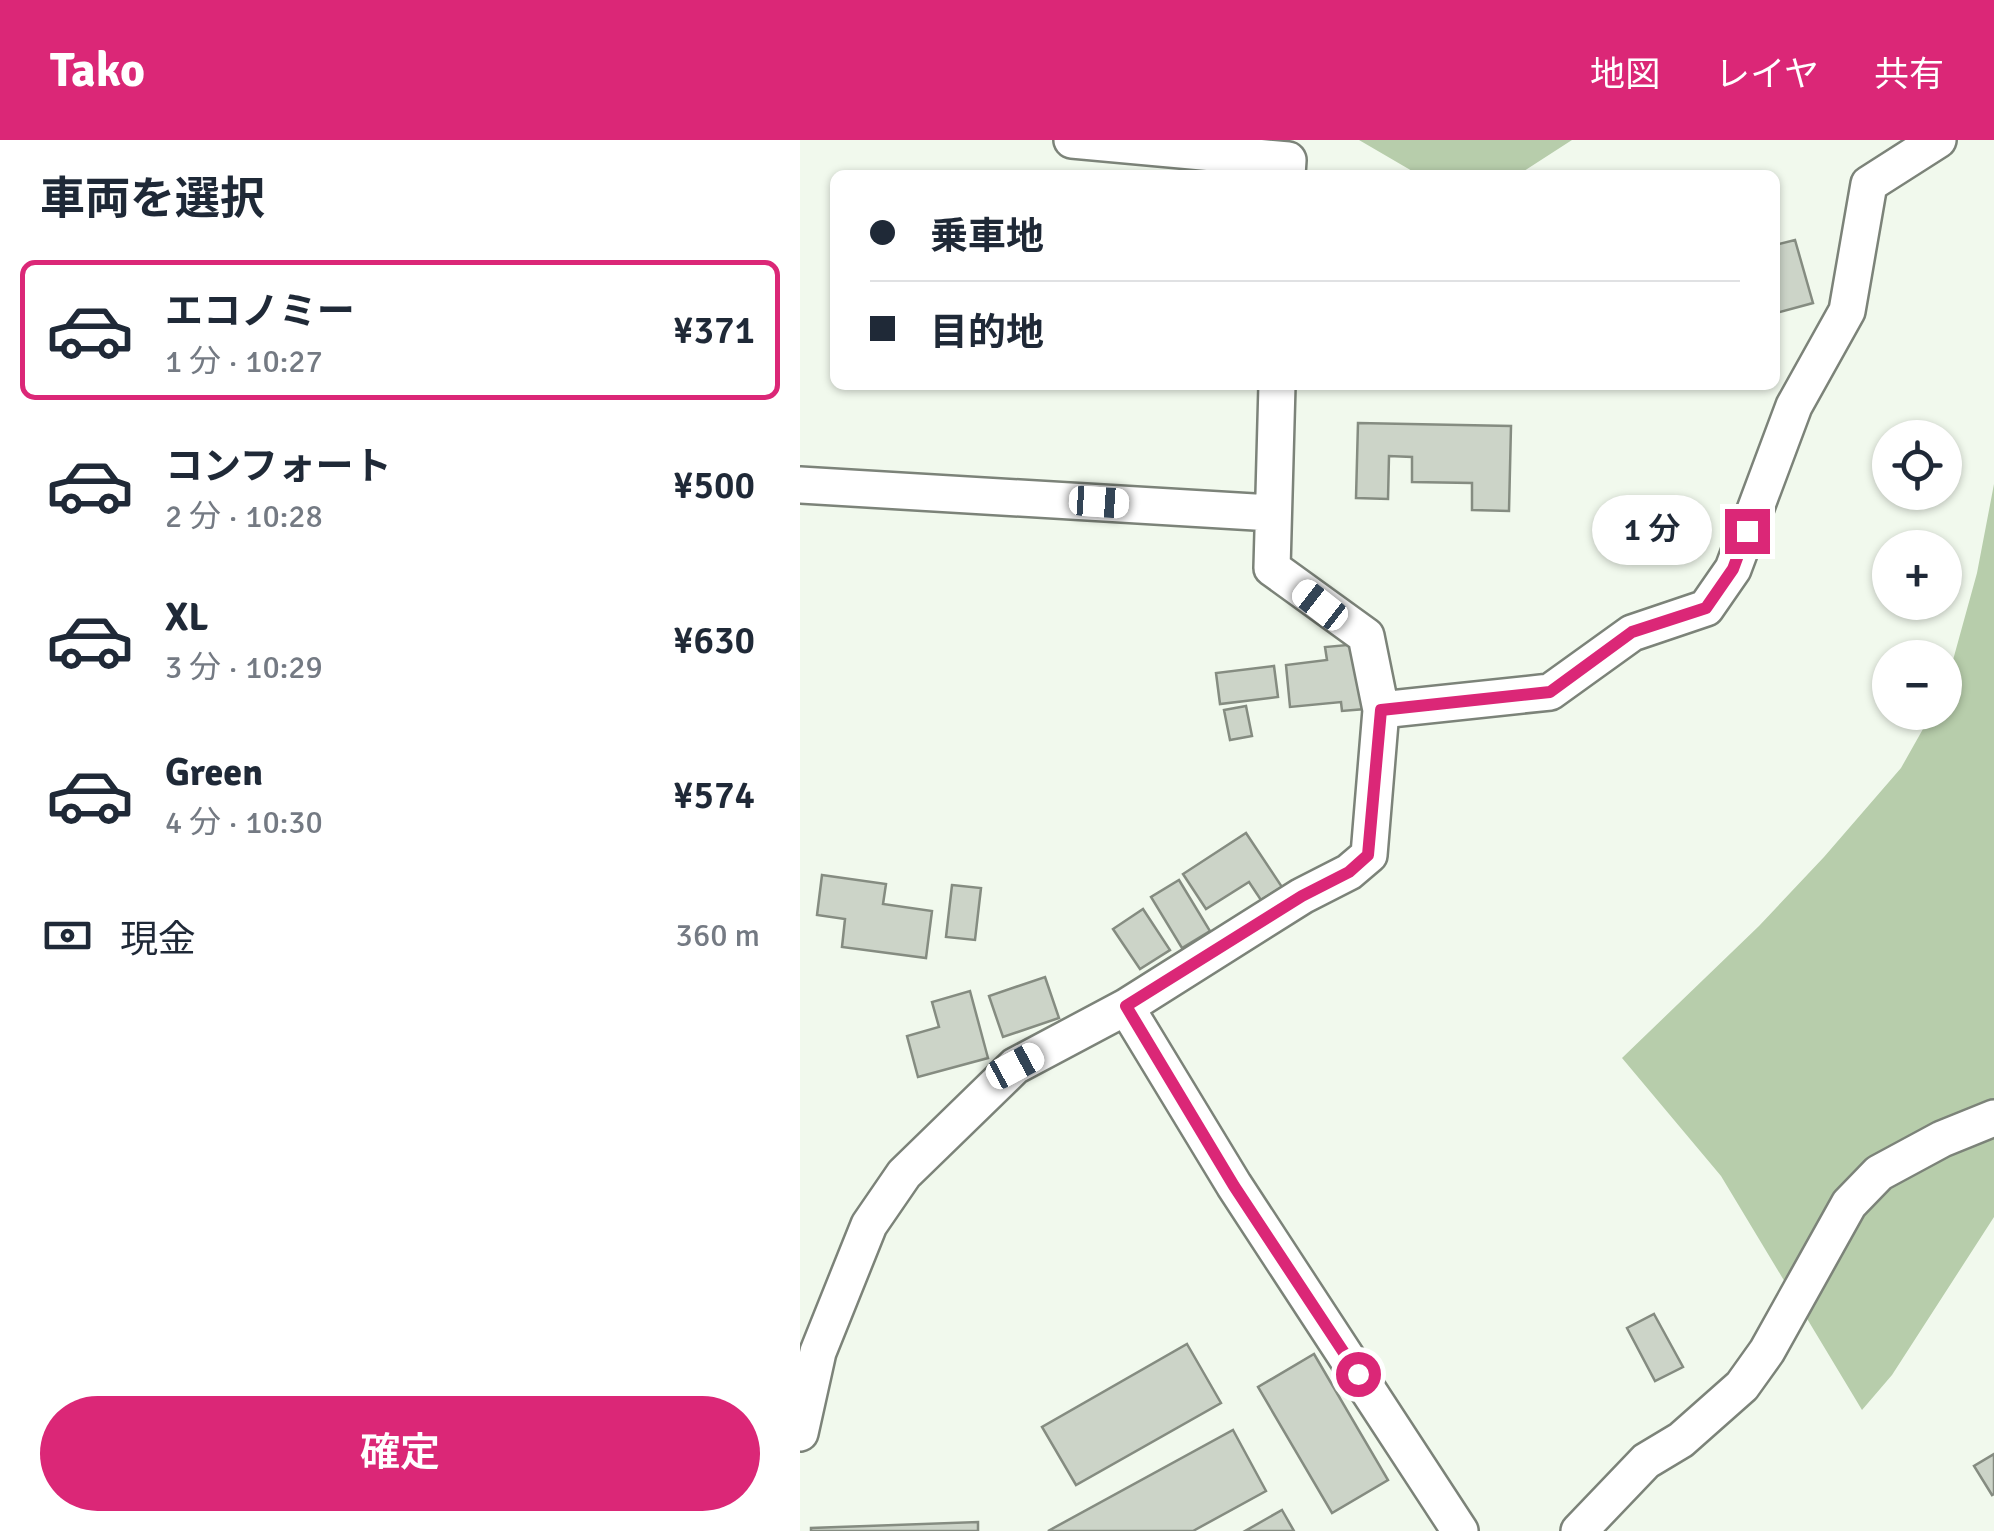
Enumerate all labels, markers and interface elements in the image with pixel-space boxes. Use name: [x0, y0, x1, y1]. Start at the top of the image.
text: Tako: [50, 41, 145, 100]
text: 地図: [1590, 53, 1660, 96]
text: レイヤ: [1715, 53, 1819, 96]
text: 共有: [1874, 53, 1944, 96]
text: 車両を選択: [40, 172, 265, 227]
text: 乗車地: [930, 213, 1044, 260]
icon: car: [45, 285, 135, 375]
text: エコノミー: [165, 288, 355, 335]
text: ¥371: [673, 307, 755, 354]
text: 目的地: [930, 309, 1044, 356]
text: 1 分 · 10:27: [165, 342, 323, 381]
map controls: [1872, 420, 1962, 730]
button: locate: [1872, 420, 1962, 510]
icon: car: [45, 440, 135, 530]
text: コンフォート: [165, 443, 392, 490]
text: ¥500: [673, 462, 755, 509]
car: [1068, 485, 1130, 519]
callout: 1 分: [1592, 496, 1712, 566]
text: 2 分 · 10:28: [165, 497, 323, 536]
route end: [1725, 509, 1770, 554]
text: 1 分: [1624, 510, 1680, 549]
button: +: [1872, 530, 1962, 620]
car: [1287, 575, 1353, 635]
text: XL: [165, 594, 208, 641]
icon: car: [45, 595, 135, 685]
text: ¥630: [673, 617, 755, 664]
button: −: [1872, 640, 1962, 730]
text: 3 分 · 10:29: [165, 648, 323, 687]
text: Green: [165, 749, 263, 796]
icon: car: [45, 750, 135, 840]
text: ¥574: [673, 772, 755, 819]
text: 4 分 · 10:30: [165, 803, 323, 842]
icon: cash: [40, 908, 95, 963]
text: 現金: [120, 916, 196, 963]
text: 360 m: [676, 916, 760, 955]
car: [981, 1039, 1049, 1093]
route start: [1336, 1352, 1381, 1397]
button: 確定: [40, 1396, 760, 1511]

